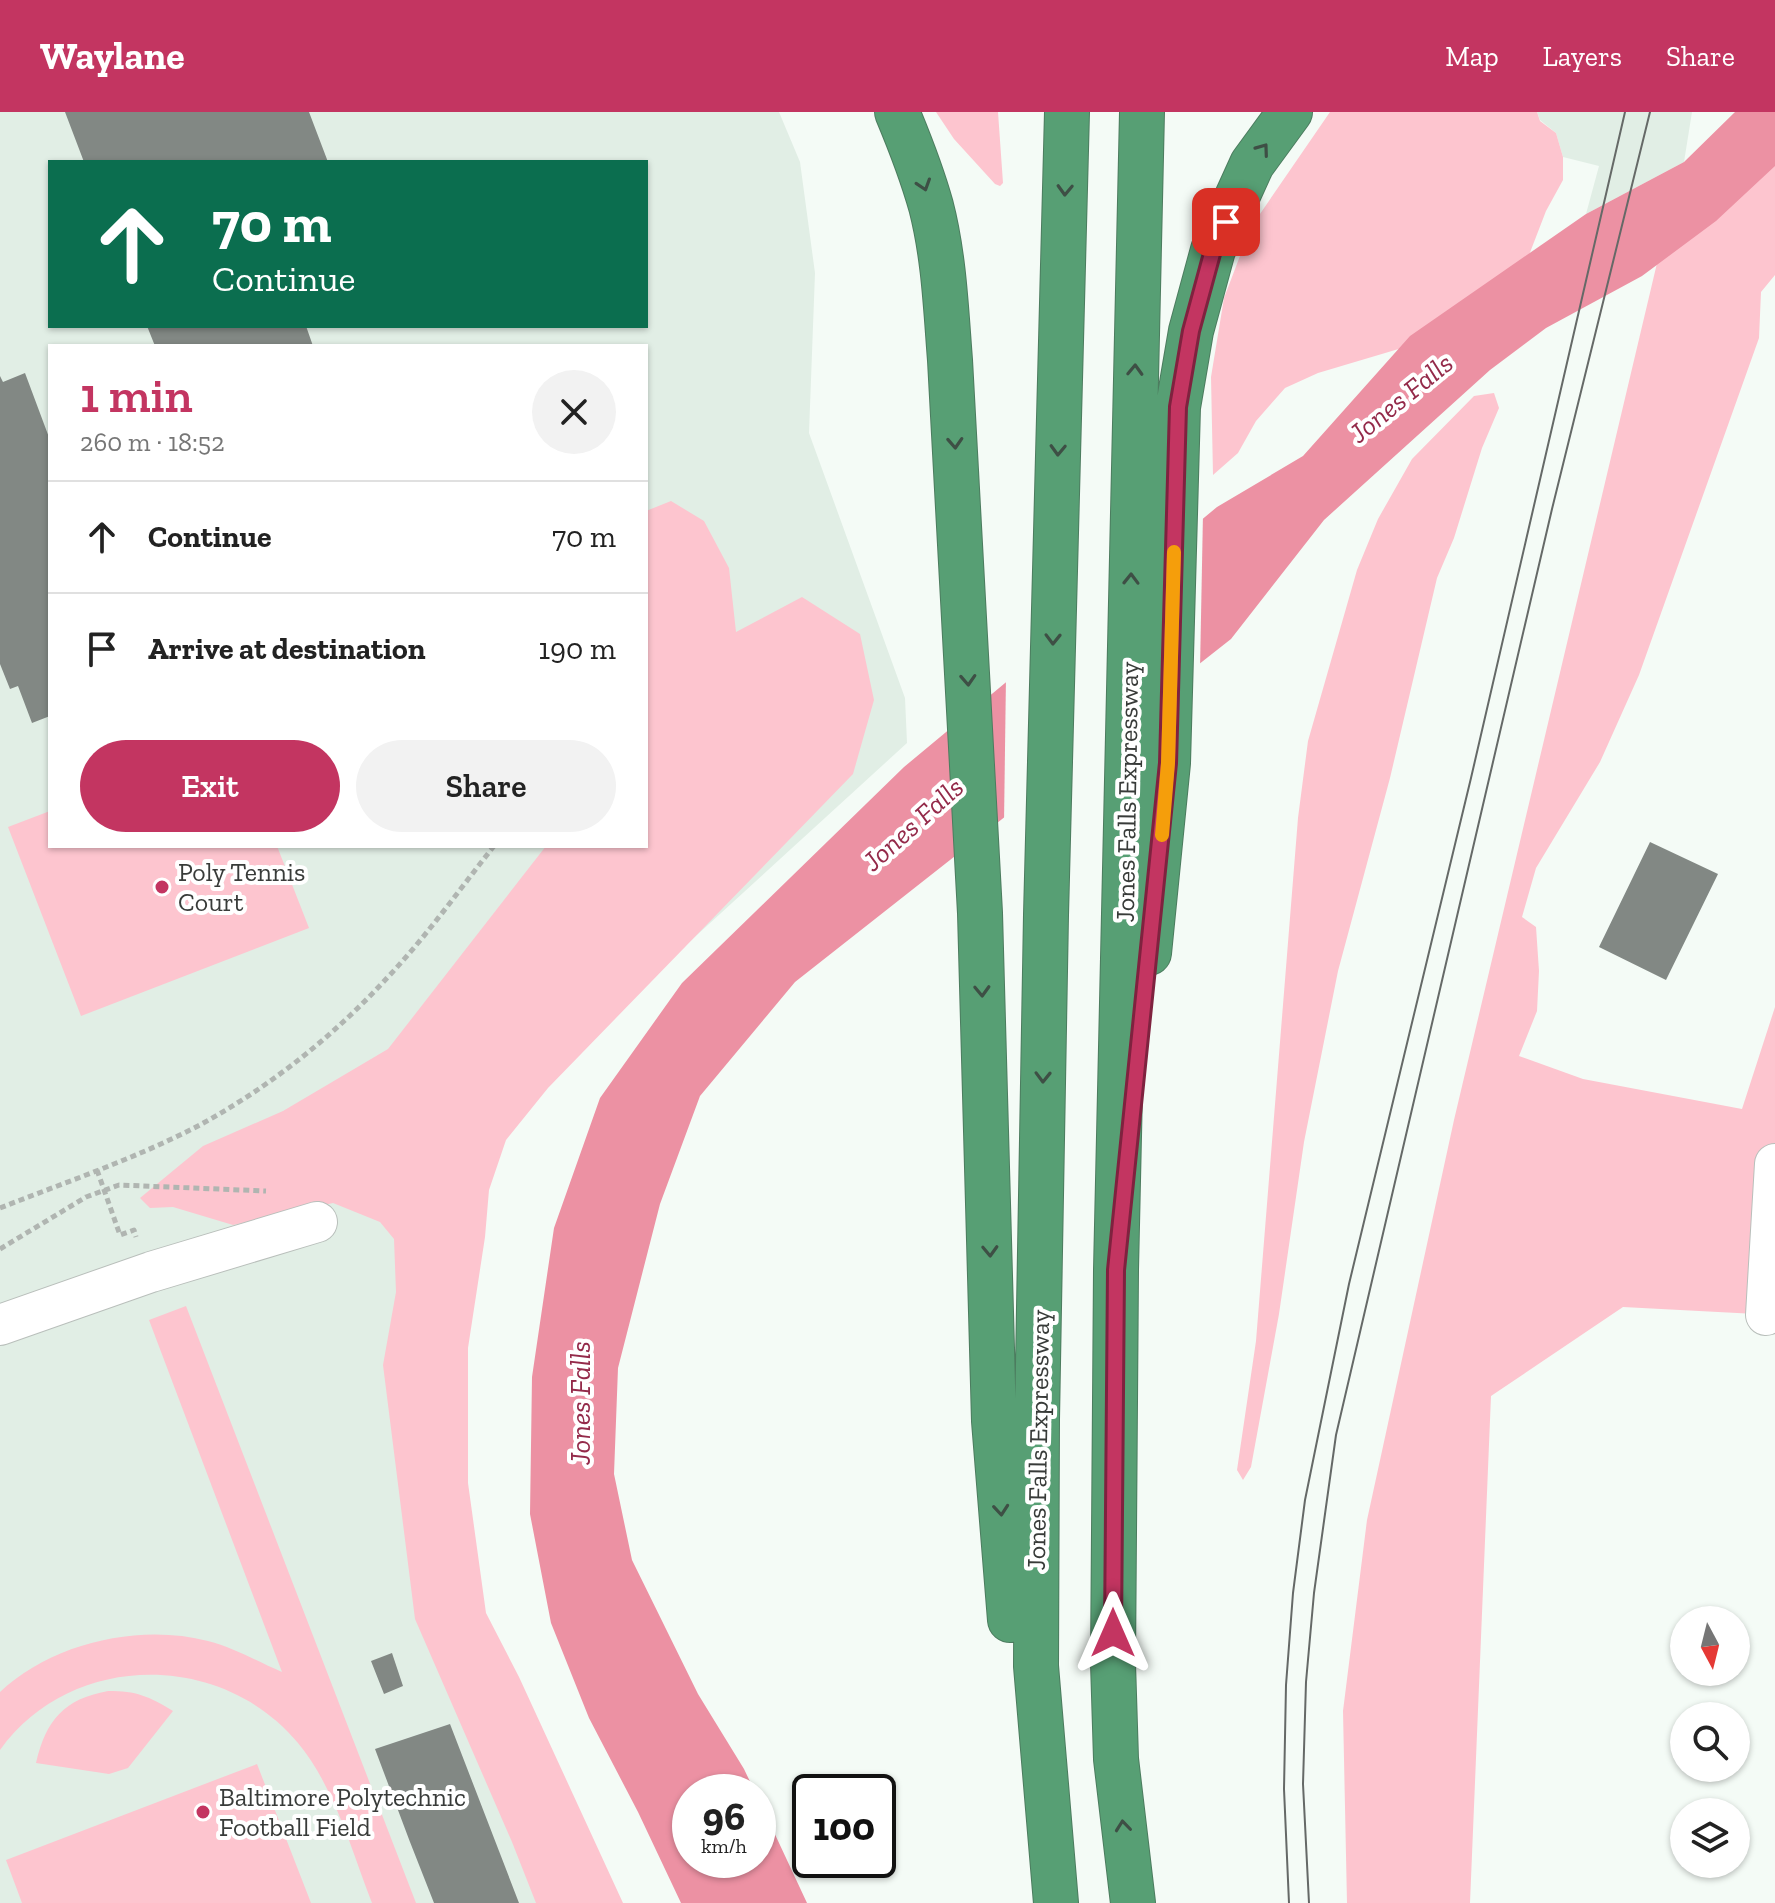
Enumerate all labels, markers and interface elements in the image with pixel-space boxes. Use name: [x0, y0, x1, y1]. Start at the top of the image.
text: Waylane: [40, 33, 185, 79]
text: Map: [1445, 40, 1499, 73]
text: Layers: [1543, 40, 1622, 73]
text: Share: [1666, 40, 1735, 73]
one-way arrow: [1253, 144, 1268, 158]
one-way arrow: [915, 178, 931, 192]
one-way arrow: [1056, 184, 1073, 197]
pin: [1192, 188, 1260, 256]
text: 70 m: [212, 189, 332, 256]
icon: ahead: [80, 192, 184, 296]
icon: arrive: [1204, 200, 1248, 244]
text: Continue: [212, 257, 356, 300]
water label: Jones Falls: [1342, 346, 1460, 450]
one-way arrow: [1126, 363, 1144, 376]
text: 1 min: [80, 367, 193, 424]
button: close: [532, 370, 616, 454]
text: 260 m · 18:52: [80, 426, 225, 458]
one-way arrow: [946, 437, 963, 450]
one-way arrow: [1049, 444, 1066, 457]
icon: ahead: [80, 515, 124, 559]
text: Continue: [148, 519, 272, 555]
text: 70 m: [552, 519, 616, 555]
one-way arrow: [1122, 572, 1140, 585]
icon: arrive: [80, 627, 124, 671]
text: Arrive at destination: [148, 631, 425, 667]
text: 190 m: [539, 631, 616, 667]
one-way arrow: [1045, 633, 1062, 646]
street label: Jones Falls Expressway: [1109, 661, 1145, 923]
one-way arrow: [960, 674, 977, 687]
button: Exit: [80, 740, 340, 832]
button: Share: [356, 740, 616, 832]
water label: Jones Falls: [855, 770, 970, 878]
place label: Poly Tennis Court: [178, 856, 306, 918]
marker: Poly Tennis Court: [153, 878, 171, 896]
one-way arrow: [974, 985, 991, 998]
one-way arrow: [1035, 1071, 1052, 1084]
one-way arrow: [981, 1245, 999, 1258]
street label: Jones Falls Expressway: [1020, 1309, 1056, 1571]
water label: Jones Falls: [564, 1341, 597, 1466]
one-way arrow: [992, 1504, 1009, 1517]
position arrow: [1071, 1591, 1155, 1675]
north arrow: [1670, 1606, 1750, 1686]
map controls: [1670, 1606, 1750, 1878]
button: search: [1670, 1702, 1750, 1782]
speed limit sign: 100: [792, 1774, 896, 1878]
place label: Baltimore Polytechnic Football Field: [219, 1781, 466, 1843]
text: 96: [703, 1792, 745, 1840]
button: layers: [1670, 1798, 1750, 1878]
marker: Baltimore Polytechnic Football Field: [194, 1803, 212, 1821]
one-way arrow: [1115, 1819, 1132, 1832]
text: km/h: [701, 1834, 747, 1858]

